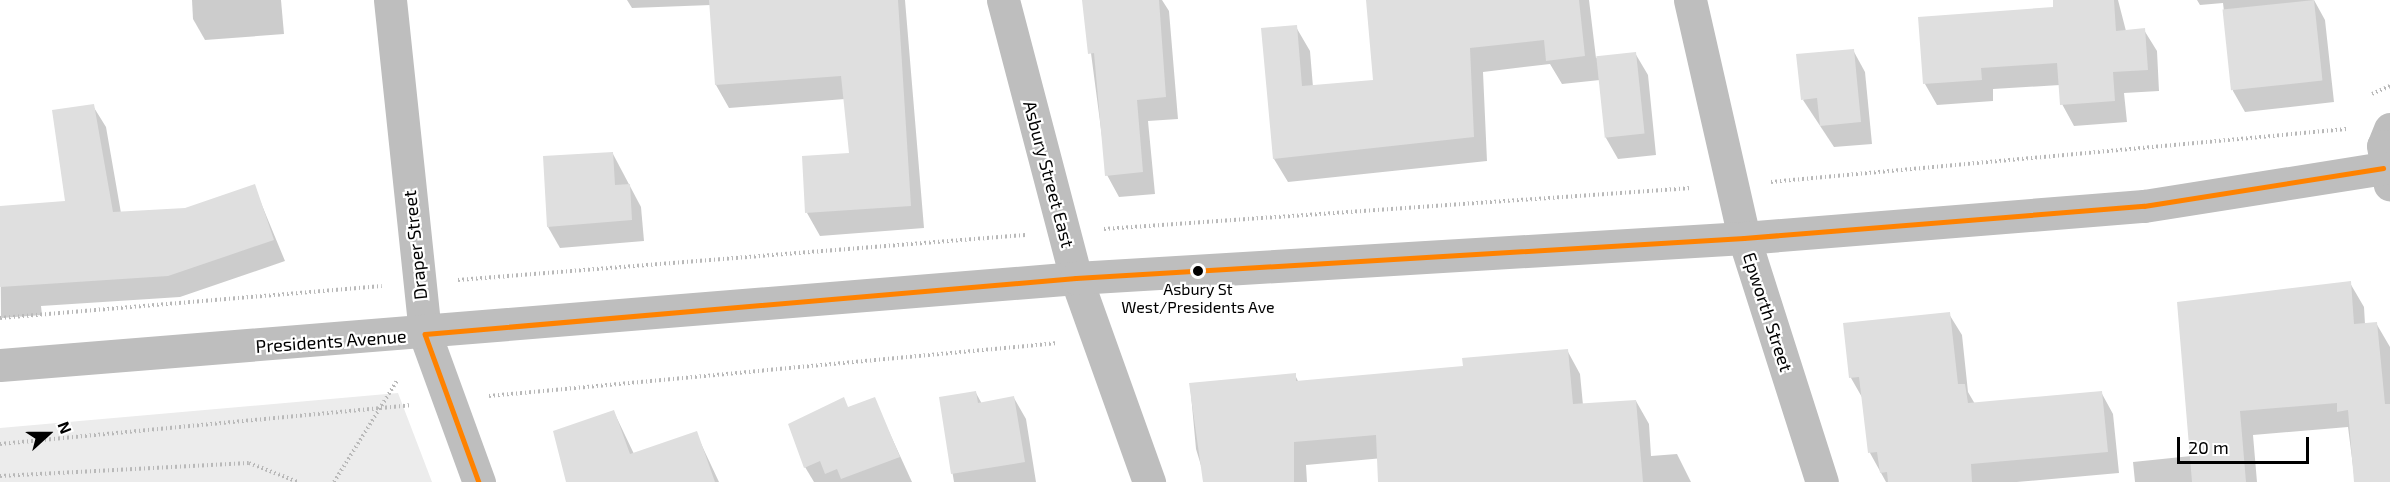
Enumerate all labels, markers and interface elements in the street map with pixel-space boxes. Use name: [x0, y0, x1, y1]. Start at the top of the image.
street label: Asbury Street East: [1019, 98, 1079, 250]
street label: Draper Street: [398, 189, 432, 301]
street label: Epworth Street: [1739, 250, 1797, 374]
marker: Asbury St West/Presidents Ave: [1192, 265, 1204, 277]
place label: Asbury St West/Presidents Ave: [1121, 279, 1275, 317]
street label: Presidents Avenue: [255, 325, 407, 357]
north arrow: [18, 404, 78, 464]
text: N: [54, 419, 76, 436]
scale bar: [2180, 425, 2312, 463]
text: 20 m: [2188, 436, 2229, 458]

